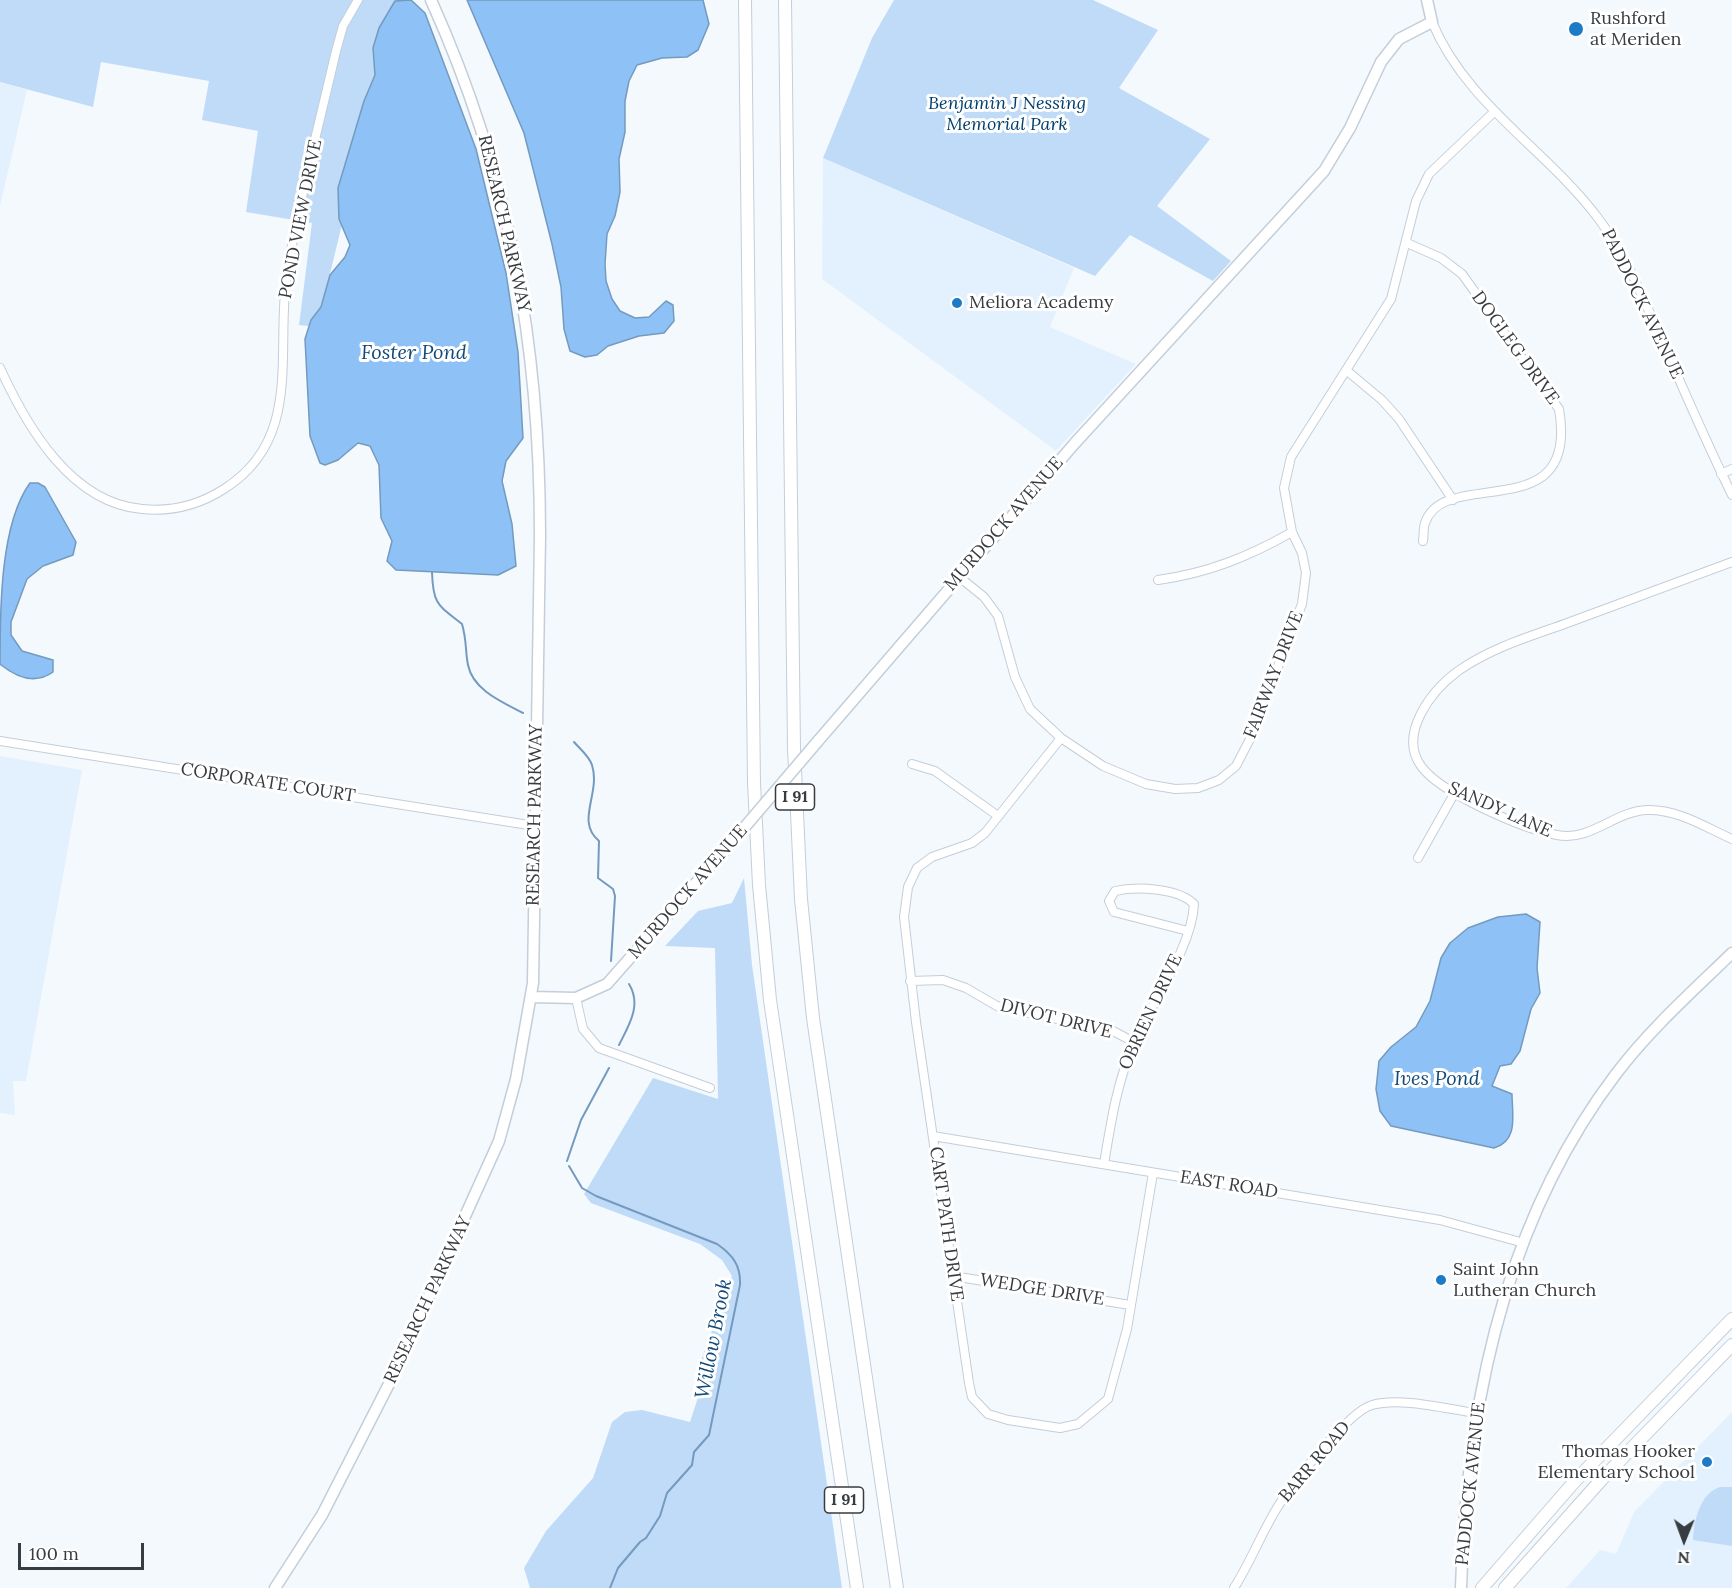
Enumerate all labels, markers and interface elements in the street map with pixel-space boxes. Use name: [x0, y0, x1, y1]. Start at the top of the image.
place label: Rushford at Meriden: [1590, 8, 1681, 50]
marker: Rushford at Meriden: [1567, 20, 1585, 38]
park label: Benjamin J Nessing Memorial Park: [928, 93, 1086, 136]
street label: RESEARCH PARKWAY: [473, 133, 535, 315]
street label: POND VIEW DRIVE: [275, 137, 327, 301]
street label: PADDOCK AVENUE: [1596, 226, 1688, 382]
street label: DOGLEG DRIVE: [1467, 287, 1563, 409]
place label: Meliora Academy: [969, 292, 1113, 314]
marker: Meliora Academy: [950, 296, 964, 310]
water label: Foster Pond: [361, 341, 467, 365]
street label: MURDOCK AVENUE: [940, 453, 1068, 595]
street label: FAIRWAY DRIVE: [1240, 608, 1308, 742]
street label: RESEARCH PARKWAY: [523, 724, 547, 906]
street label: CORPORATE COURT: [179, 759, 357, 807]
street label: SANDY LANE: [1445, 777, 1555, 843]
road number: I 91: [776, 784, 814, 810]
street label: MURDOCK AVENUE: [624, 821, 752, 963]
street label: OBRIEN DRIVE: [1115, 950, 1187, 1074]
street label: DIVOT DRIVE: [998, 995, 1114, 1043]
water label: Ives Pond: [1394, 1067, 1480, 1091]
street label: CART PATH DRIVE: [924, 1145, 968, 1303]
street label: EAST ROAD: [1178, 1167, 1280, 1203]
street label: RESEARCH PARKWAY: [380, 1213, 476, 1387]
place label: Saint John Lutheran Church: [1453, 1259, 1596, 1302]
street label: WEDGE DRIVE: [978, 1270, 1106, 1310]
marker: Saint John Lutheran Church: [1434, 1273, 1448, 1287]
water label: Willow Brook: [691, 1277, 737, 1401]
street label: PADDOCK AVENUE: [1452, 1401, 1490, 1567]
street label: BARR ROAD: [1275, 1417, 1355, 1507]
place label: Thomas Hooker Elementary School: [1537, 1441, 1695, 1484]
marker: Thomas Hooker Elementary School: [1700, 1455, 1714, 1469]
road number: I 91: [824, 1487, 864, 1513]
north arrow: [1654, 1510, 1714, 1570]
scale bar: [21, 1531, 147, 1569]
text: 100 m: [29, 1542, 79, 1565]
text: N: [1677, 1548, 1690, 1568]

